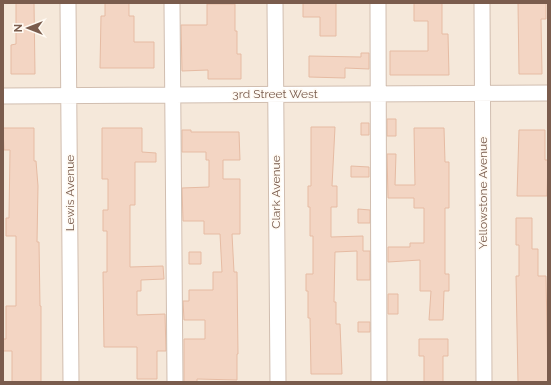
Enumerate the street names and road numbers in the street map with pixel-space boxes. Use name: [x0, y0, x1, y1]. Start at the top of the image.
street label: 3rd Street West: [232, 87, 318, 101]
street label: Yellowstone Avenue: [476, 137, 490, 249]
street label: Lewis Avenue: [63, 155, 77, 231]
street label: Clark Avenue: [269, 155, 283, 229]

